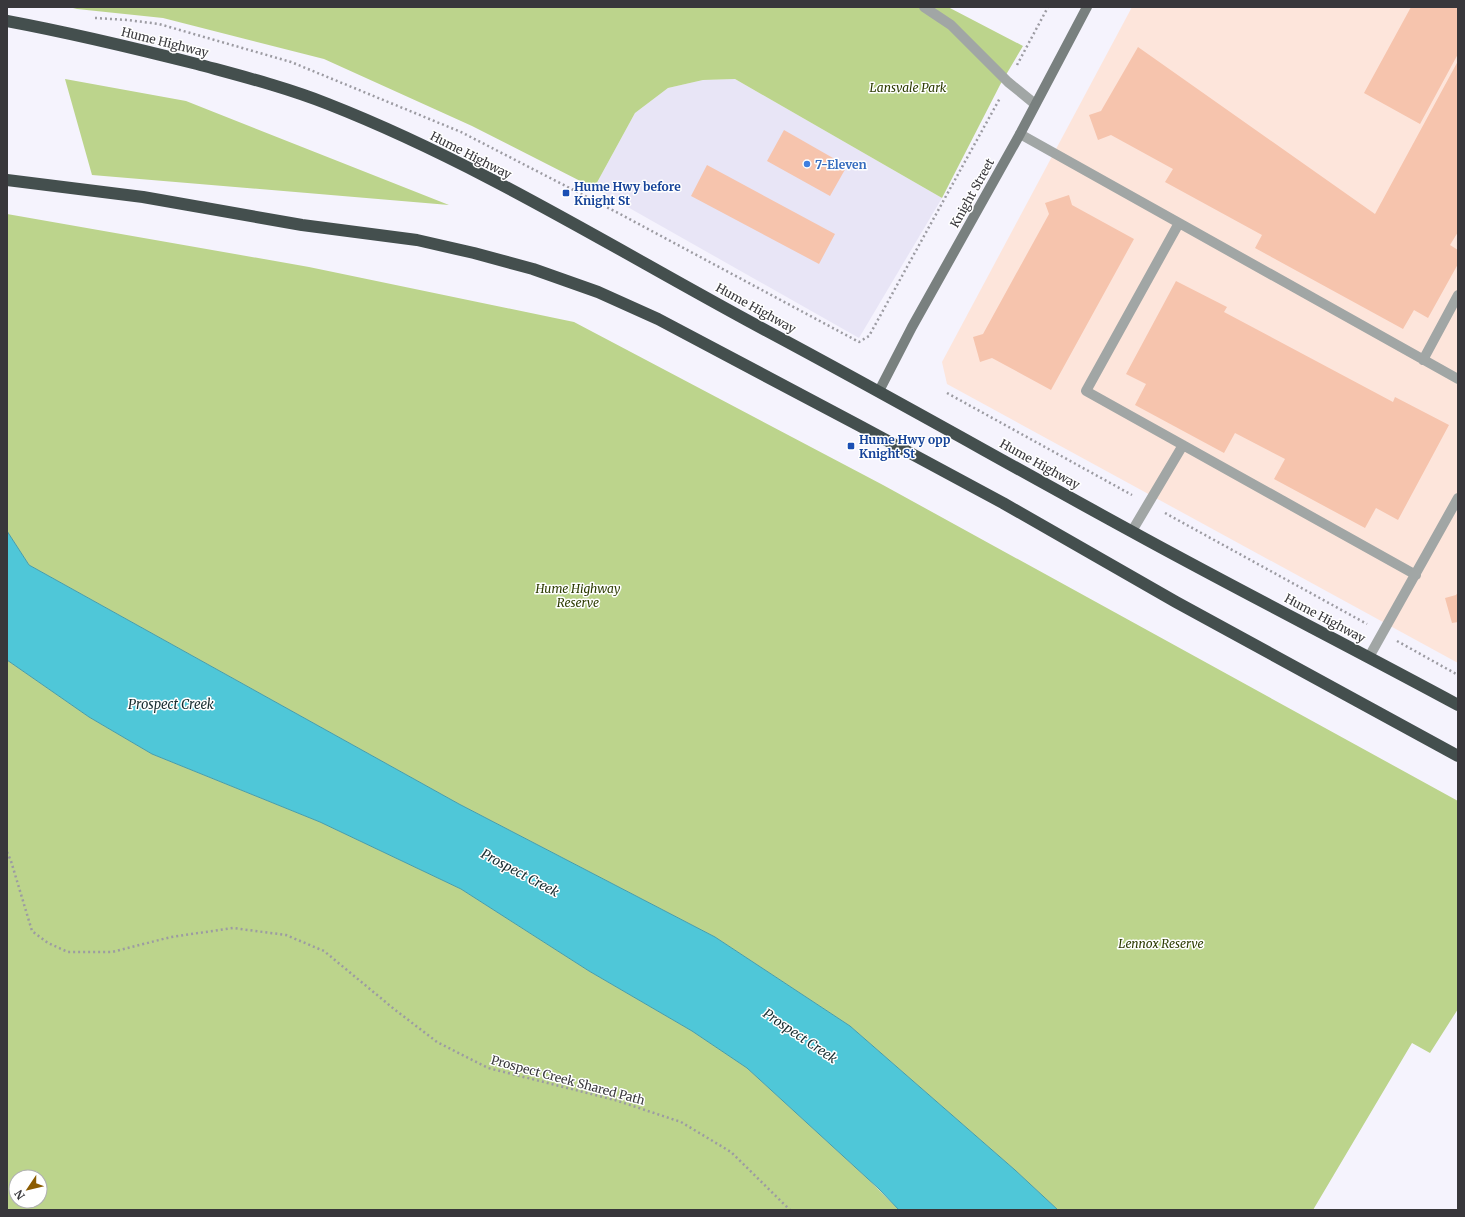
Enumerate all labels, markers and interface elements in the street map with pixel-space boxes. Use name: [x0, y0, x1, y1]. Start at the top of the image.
street label: Hume Highway: [120, 24, 210, 60]
park label: Lansvale Park: [870, 80, 947, 95]
street label: Hume Highway: [428, 128, 514, 182]
street label: Knight Street: [947, 155, 997, 230]
place label: 7-Eleven: [815, 157, 867, 172]
marker: 7-Eleven: [802, 159, 812, 169]
place label: Hume Hwy before Knight St: [574, 179, 681, 208]
marker: Hume Hwy before Knight St: [561, 188, 571, 198]
street label: Hume Highway: [713, 280, 799, 336]
place label: Hume Hwy opp Knight St: [859, 432, 951, 461]
street label: Hume Highway: [997, 436, 1083, 492]
marker: Hume Hwy opp Knight St: [846, 441, 856, 451]
park label: Hume Highway Reserve: [535, 581, 621, 610]
street label: Hume Highway: [1282, 590, 1368, 646]
water label: Prospect Creek: [128, 696, 214, 713]
water label: Prospect Creek: [478, 845, 562, 901]
park label: Lennox Reserve: [1118, 936, 1204, 951]
water label: Prospect Creek: [760, 1005, 840, 1067]
street label: Prospect Creek Shared Path: [489, 1052, 647, 1108]
north arrow: [8, 1169, 48, 1209]
text: N: [11, 1187, 28, 1202]

